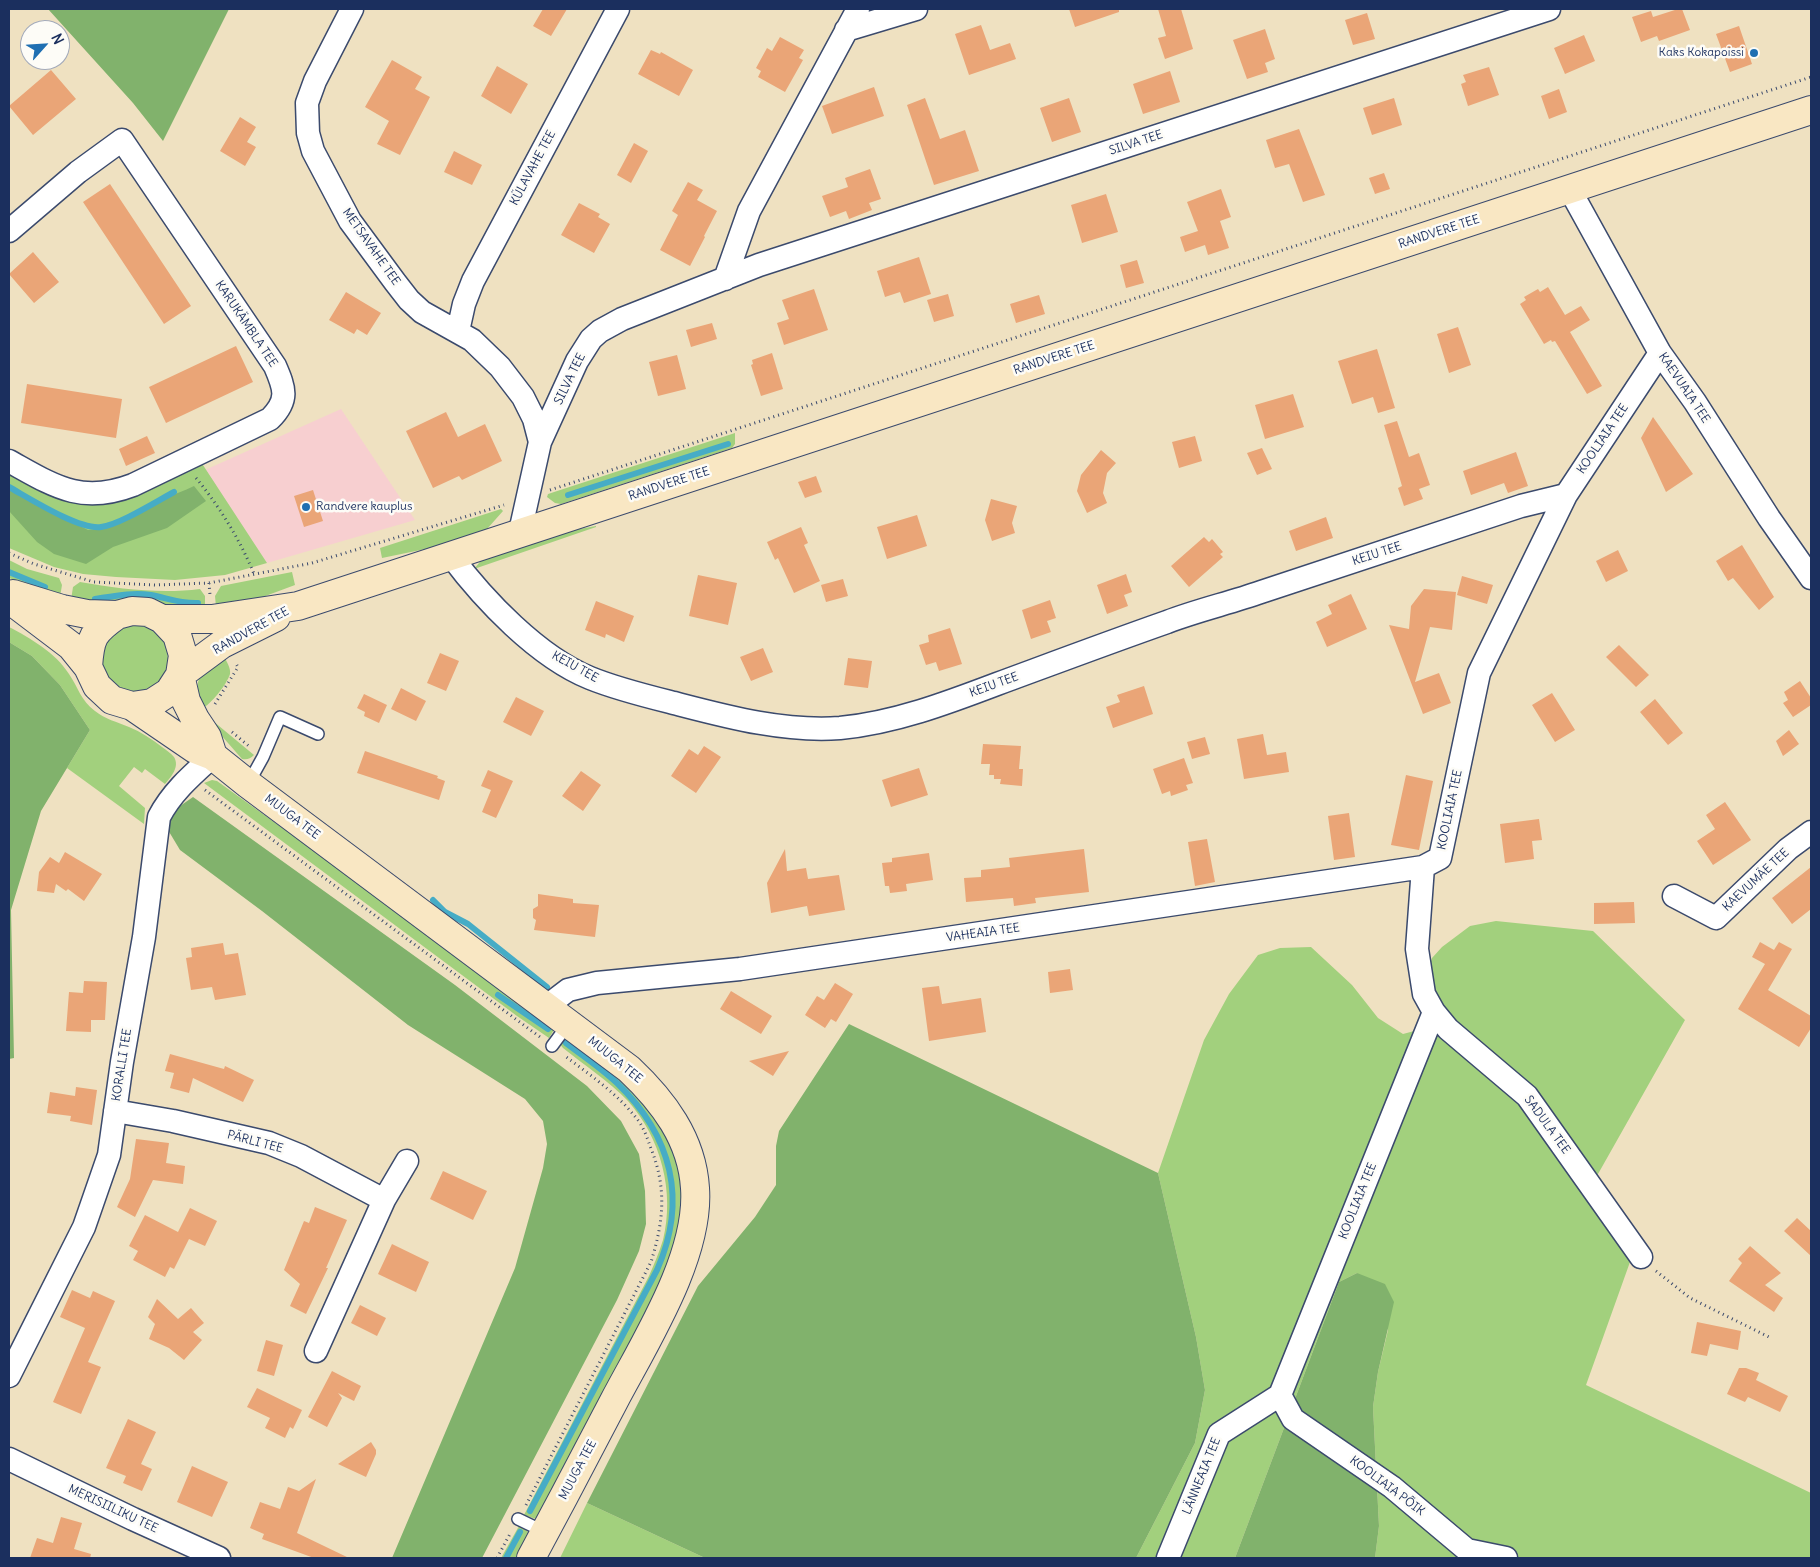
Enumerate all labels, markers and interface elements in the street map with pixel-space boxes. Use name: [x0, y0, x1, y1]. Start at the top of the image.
north arrow: [20, 20, 70, 70]
text: N: [47, 31, 68, 47]
place label: Kaks Kokapoissi: [1659, 46, 1744, 60]
marker: Kaks Kokapoissi: [1748, 47, 1760, 59]
street label: KÜLAVAHE TEE: [507, 128, 559, 208]
street label: SILVA TEE: [1107, 128, 1165, 158]
street label: METSAVAHE TEE: [339, 206, 403, 288]
street label: RANDVERE TEE: [1397, 212, 1481, 252]
street label: KARUKÄMBLA TEE: [212, 278, 280, 370]
street label: RANDVERE TEE: [1012, 338, 1096, 378]
street label: KAEVUAIA TEE: [1655, 350, 1713, 426]
street label: SILVA TEE: [551, 351, 589, 407]
street label: KOOLIAIA TEE: [1574, 401, 1632, 477]
street label: RANDVERE TEE: [627, 464, 711, 504]
place label: Randvere kauplus: [316, 500, 412, 514]
marker: Randvere kauplus: [300, 501, 312, 513]
street label: KEIU TEE: [1351, 539, 1403, 569]
street label: RANDVERE TEE: [211, 604, 291, 658]
street label: KEIU TEE: [549, 648, 601, 686]
street label: KEIU TEE: [968, 670, 1020, 700]
street label: KOOLIAIA TEE: [1435, 769, 1465, 851]
street label: MUUGA TEE: [261, 791, 323, 843]
street label: KAEVUMÄE TEE: [1720, 846, 1792, 914]
street label: VAHEAIA TEE: [945, 921, 1021, 945]
street label: KORALLI TEE: [109, 1028, 135, 1102]
street label: MUUGA TEE: [585, 1034, 645, 1086]
street label: SADULA TEE: [1521, 1093, 1573, 1157]
street label: PÄRLI TEE: [226, 1128, 284, 1156]
street label: KOOLIAIA TEE: [1336, 1161, 1380, 1241]
street label: LÄNNEAIA TEE: [1180, 1435, 1224, 1517]
street label: MUUGA TEE: [556, 1438, 600, 1502]
street label: KOOLIAIA PÕIK: [1347, 1453, 1427, 1519]
street label: MERISIILIKU TEE: [66, 1482, 160, 1536]

